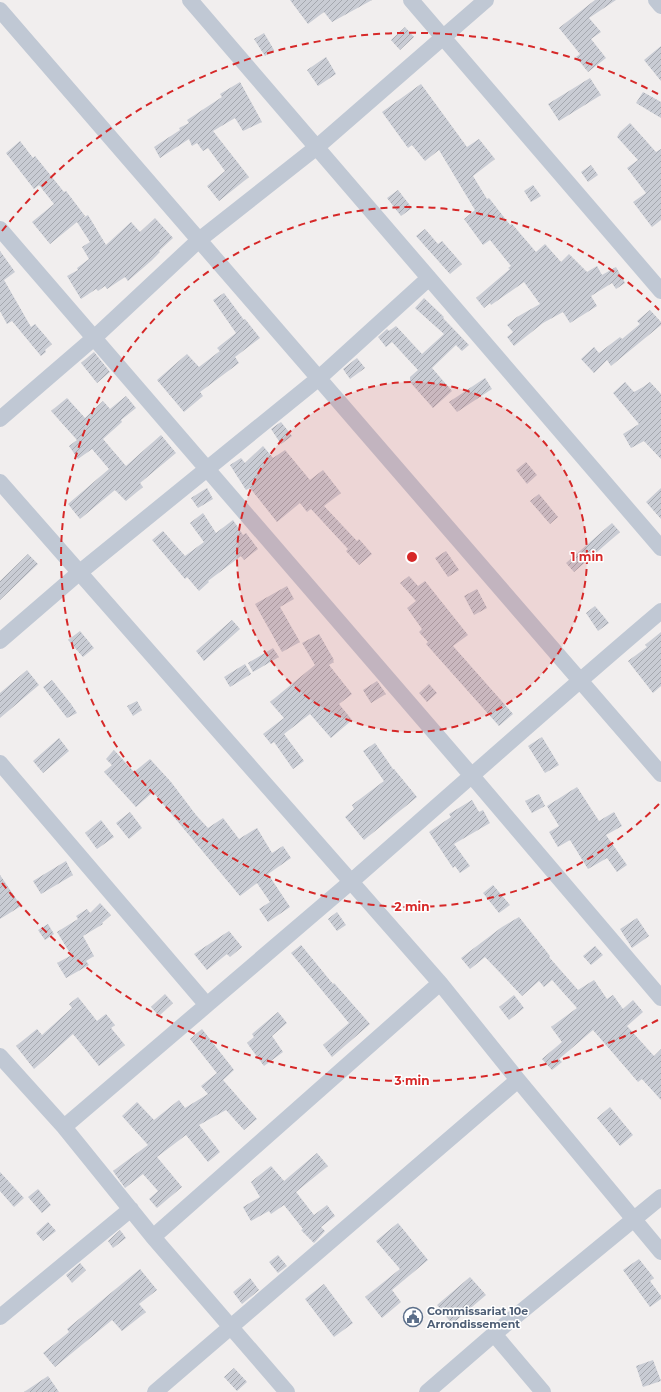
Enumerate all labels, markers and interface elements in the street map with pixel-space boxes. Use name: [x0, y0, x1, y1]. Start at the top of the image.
text: 1 min: [571, 549, 603, 564]
centre of rings: [405, 550, 419, 564]
text: 2 min: [395, 899, 429, 914]
text: 3 min: [394, 1073, 430, 1088]
place label: Commissariat 10e Arrondissement: [426, 1304, 528, 1331]
public building icon: Commissariat 10e Arrondissement: [402, 1306, 424, 1328]

